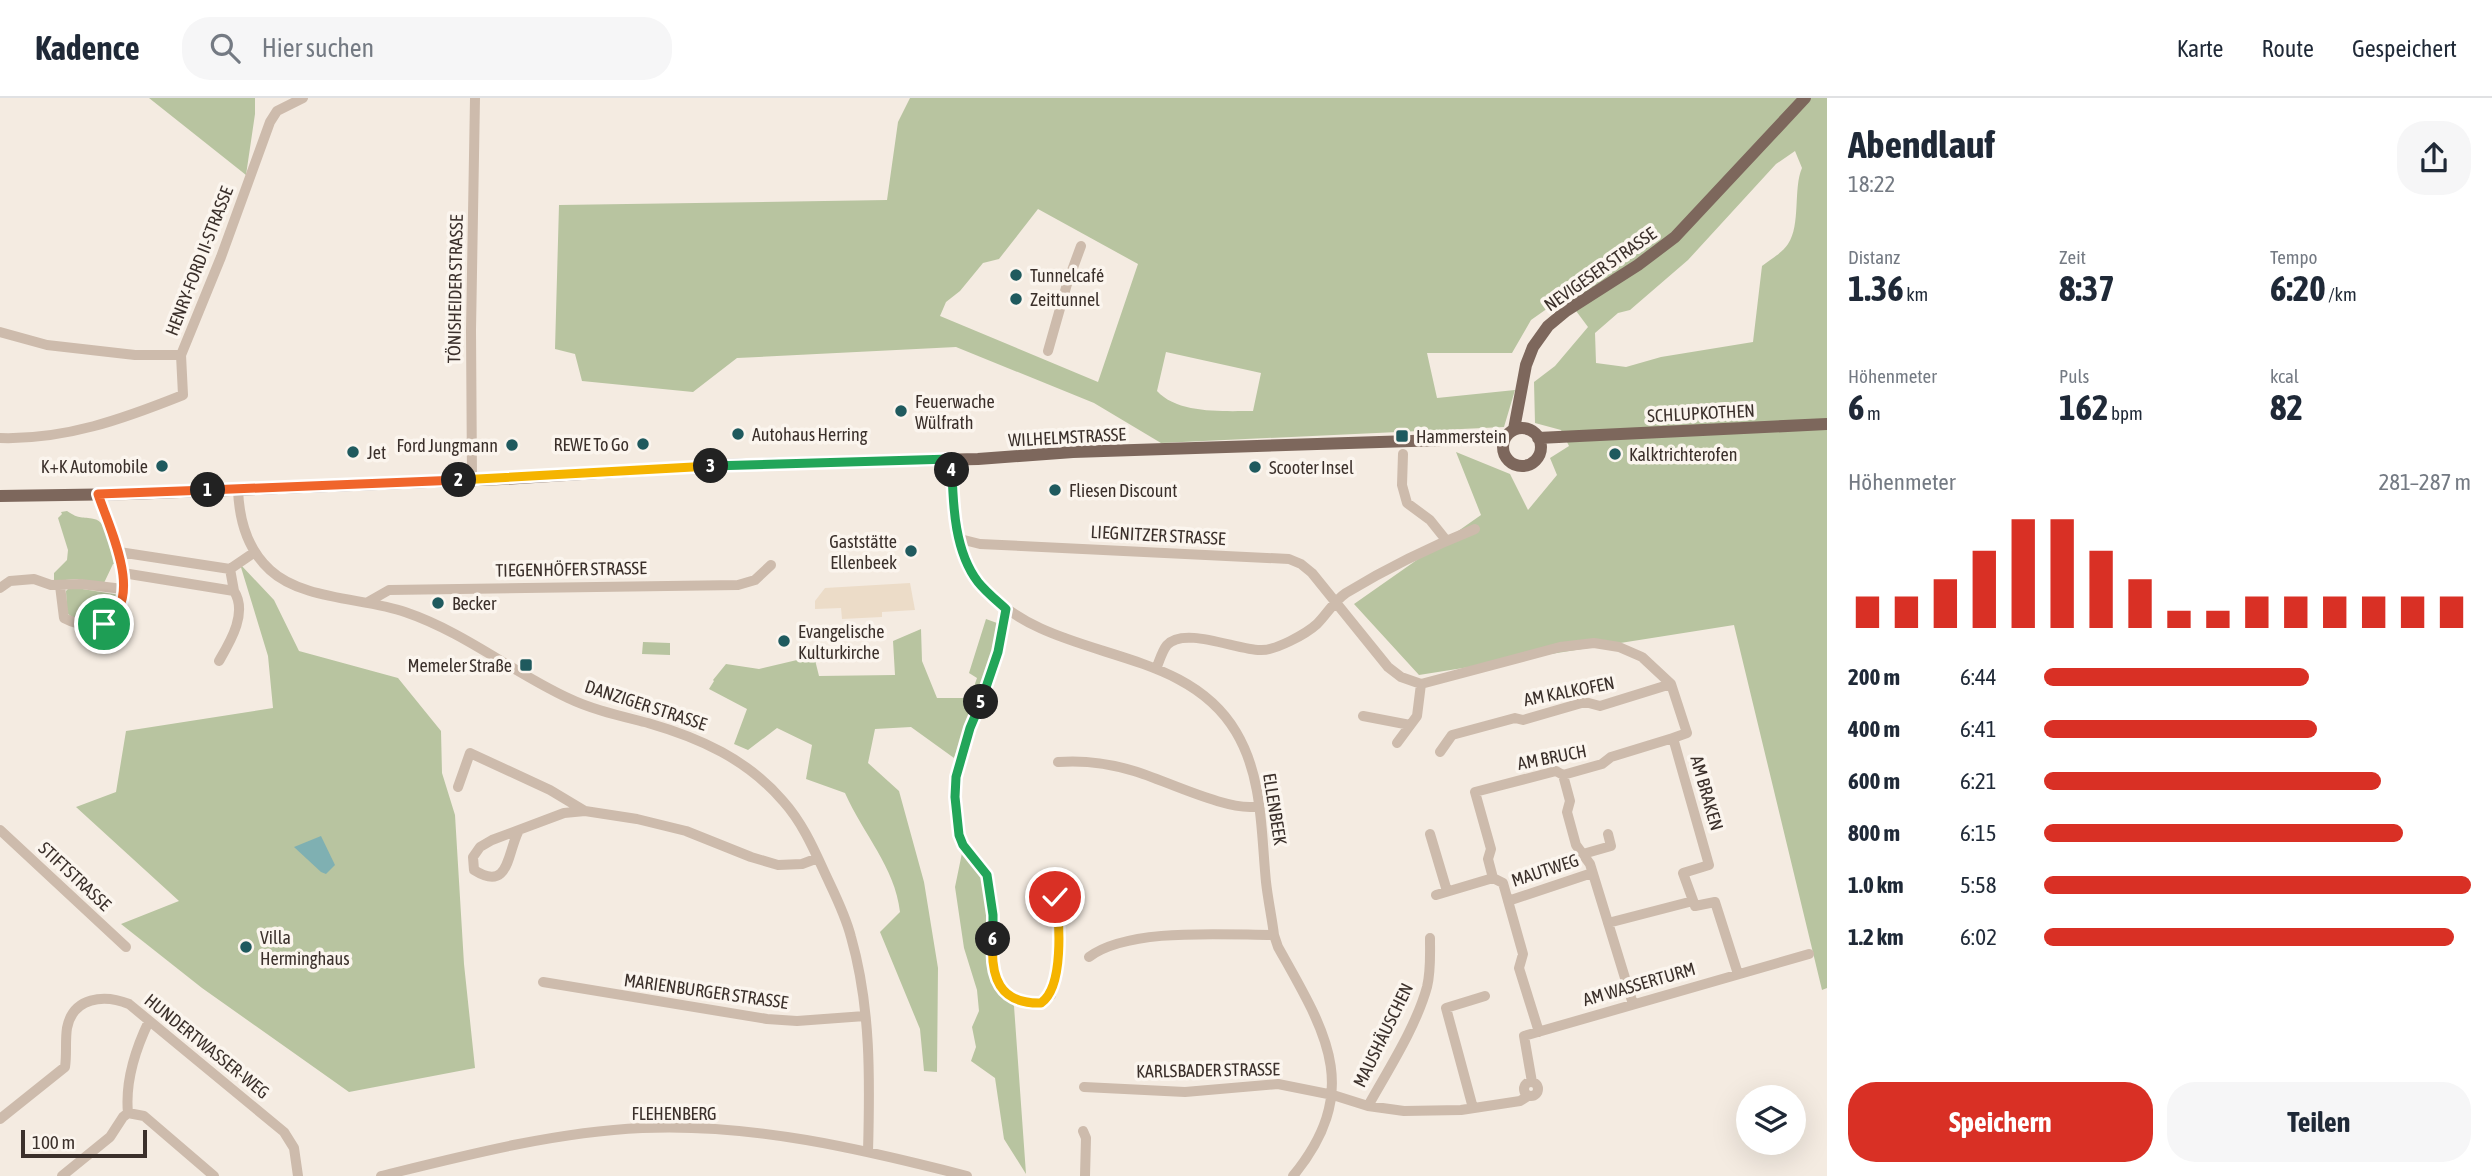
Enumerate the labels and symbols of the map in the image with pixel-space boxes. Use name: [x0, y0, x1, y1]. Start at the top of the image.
street label: HENRY-FORD II-STRASSE: [161, 183, 237, 339]
street label: TÖNISHEIDER STRASSE: [443, 214, 467, 364]
street label: NEVIGESER STRASSE: [1540, 222, 1660, 315]
place label: Tunnelcafé: [1030, 265, 1104, 286]
marker: Tunnelcafé: [1008, 267, 1024, 283]
place label: Zeittunnel: [1030, 289, 1100, 310]
marker: Zeittunnel: [1008, 291, 1024, 307]
place label: Feuerwache Wülfrath: [915, 391, 995, 433]
street label: SCHLUPKOTHEN: [1647, 400, 1755, 426]
marker: Feuerwache Wülfrath: [893, 403, 909, 419]
street label: WILHELMSTRASSE: [1008, 423, 1127, 451]
place label: Autohaus Herring: [752, 424, 868, 445]
marker: Autohaus Herring: [730, 426, 746, 442]
place label: Hammerstein: [1416, 426, 1507, 447]
marker: Hammerstein: [1394, 428, 1410, 444]
place label: REWE To Go: [553, 434, 629, 455]
place label: Ford Jungmann: [397, 435, 498, 456]
marker: REWE To Go: [635, 436, 651, 452]
marker: Ford Jungmann: [504, 437, 520, 453]
place label: Jet: [367, 442, 386, 463]
marker: Jet: [345, 444, 361, 460]
place label: Kalktrichterofen: [1629, 444, 1737, 465]
marker: Kalktrichterofen: [1607, 446, 1623, 462]
pin: 3: [694, 448, 728, 484]
pin: 4: [934, 452, 970, 488]
place label: K+K Automobile: [41, 456, 148, 477]
place label: Scooter Insel: [1269, 457, 1354, 478]
marker: K+K Automobile: [154, 458, 170, 474]
marker: Scooter Insel: [1247, 459, 1263, 475]
pin: 2: [442, 462, 476, 498]
pin: 1: [190, 472, 226, 508]
place label: Fliesen Discount: [1069, 480, 1177, 501]
marker: Fliesen Discount: [1047, 482, 1063, 498]
street label: LIEGNITZER STRASSE: [1090, 521, 1226, 549]
place label: Gaststätte Ellenbeek: [829, 531, 897, 573]
marker: Gaststätte Ellenbeek: [903, 543, 919, 559]
street label: TIEGENHÖFER STRASSE: [495, 557, 647, 581]
place label: Becker: [452, 593, 497, 614]
pin: [74, 594, 134, 654]
marker: Becker: [430, 595, 446, 611]
place label: Evangelische Kulturkirche: [798, 621, 884, 663]
marker: Evangelische Kulturkirche: [776, 633, 792, 649]
place label: Memeler Straße: [407, 655, 512, 676]
marker: Memeler Straße: [518, 657, 534, 673]
street label: AM KALKOFEN: [1522, 672, 1616, 710]
street label: DANZIGER STRASSE: [582, 675, 710, 735]
pin: 5: [964, 684, 998, 720]
street label: AM BRUCH: [1516, 740, 1588, 774]
street label: AM BRAKEN: [1686, 753, 1728, 833]
street label: ELLENBEEK: [1259, 772, 1291, 847]
street label: STIFTSTRASSE: [34, 837, 116, 915]
street label: MAUTWEG: [1509, 849, 1581, 891]
pin: [1025, 867, 1085, 927]
pin: 6: [976, 922, 1010, 956]
place label: Villa Herminghaus: [260, 927, 350, 969]
marker: Villa Herminghaus: [238, 939, 254, 955]
street label: AM WASSERTURM: [1580, 958, 1698, 1010]
street label: MARIENBURGER STRASSE: [623, 969, 790, 1013]
street label: MAUSHÄUSCHEN: [1349, 979, 1417, 1091]
street label: HUNDERTWASSER-WEG: [140, 989, 274, 1103]
street label: KARLSBADER STRASSE: [1136, 1058, 1280, 1082]
street label: FLEHENBERG: [631, 1103, 717, 1124]
scale bar: [21, 1127, 147, 1159]

